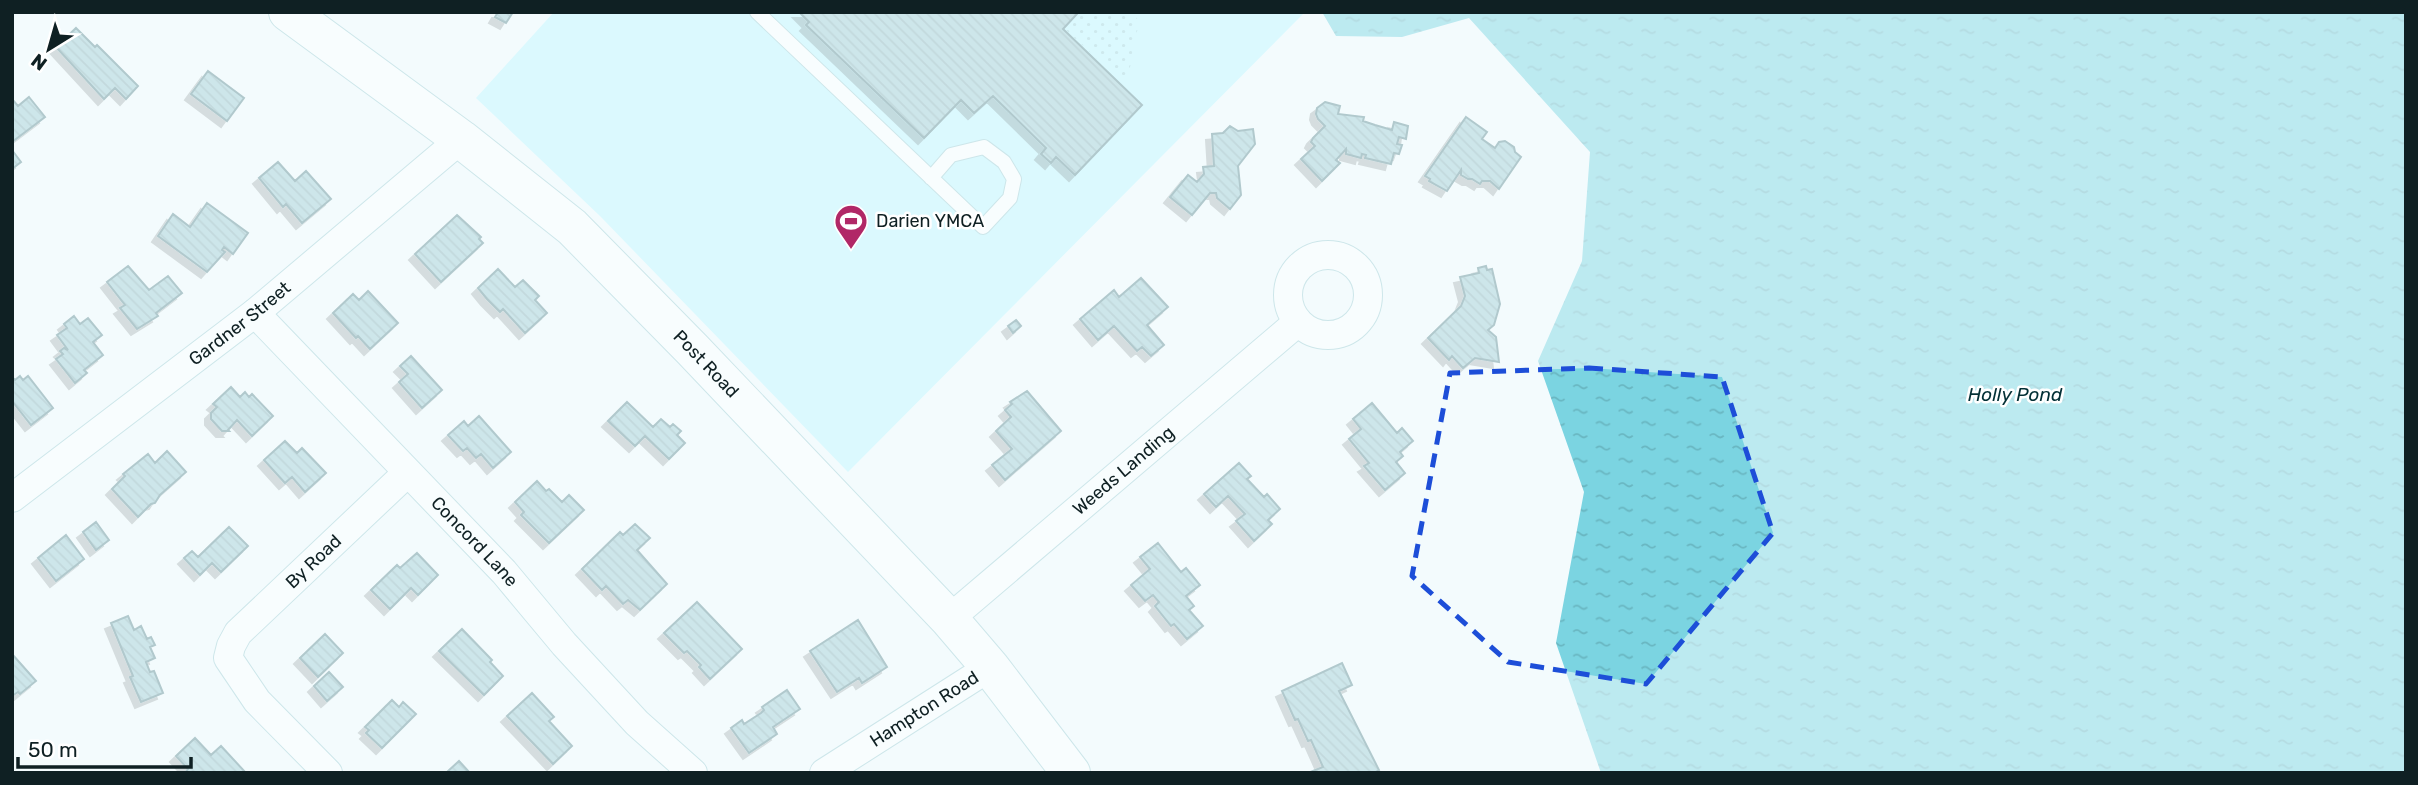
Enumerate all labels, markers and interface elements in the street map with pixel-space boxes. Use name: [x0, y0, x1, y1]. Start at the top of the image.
north arrow: [14, 14, 84, 84]
text: N: [27, 49, 51, 75]
sports icon: Darien YMCA: [832, 202, 870, 251]
place label: Darien YMCA: [876, 210, 984, 232]
street label: Gardner Street: [185, 277, 295, 370]
street label: Post Road: [669, 326, 744, 402]
water label: Holly Pond: [1968, 383, 2063, 406]
street label: Weeds Landing: [1068, 421, 1179, 520]
street label: Concord Lane: [426, 492, 523, 591]
street label: By Road: [281, 530, 346, 593]
street label: Hampton Road: [866, 666, 983, 752]
scale bar: [18, 726, 191, 770]
text: 50 m: [28, 737, 78, 762]

